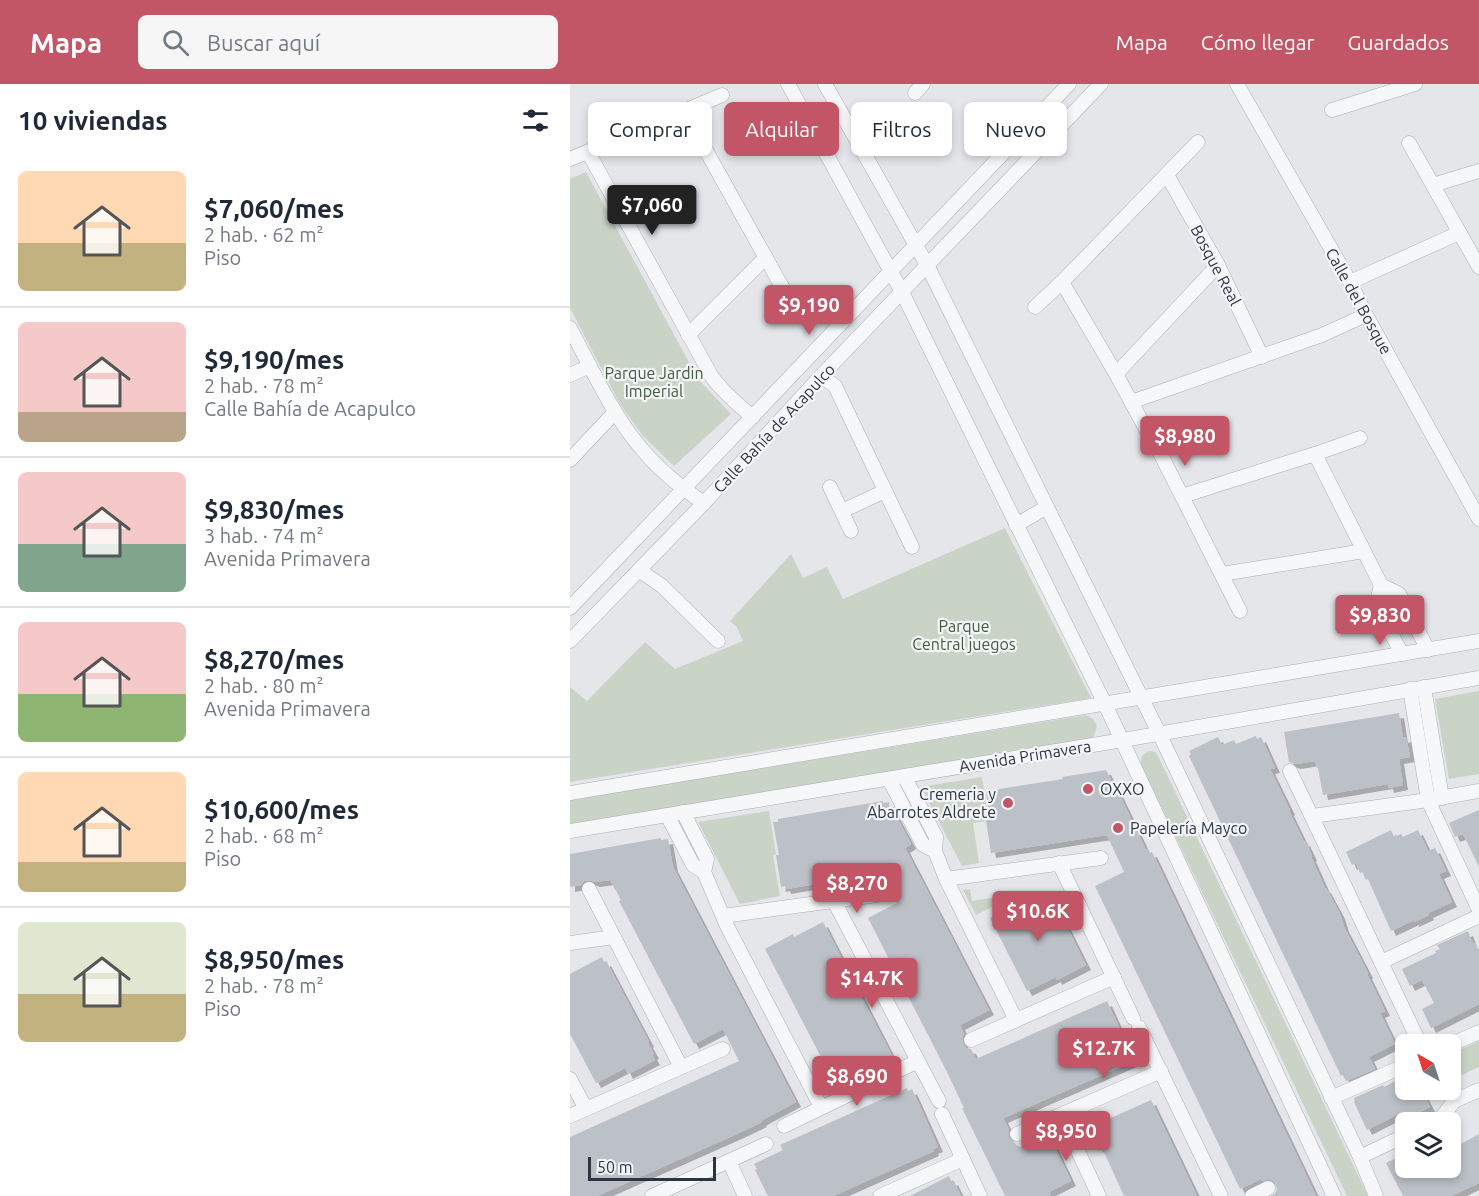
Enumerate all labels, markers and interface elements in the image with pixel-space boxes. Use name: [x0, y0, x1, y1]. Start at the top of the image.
search box: [138, 15, 558, 69]
icon: search: [159, 26, 192, 59]
text: Mapa: [30, 27, 102, 58]
text: Buscar aquí: [207, 30, 320, 55]
text: Mapa: [1116, 30, 1168, 54]
text: Cómo llegar: [1201, 30, 1315, 54]
text: Guardados: [1348, 30, 1449, 54]
chip: Comprar: [588, 102, 712, 156]
chip: Alquilar: [724, 102, 839, 156]
chip: Filtros: [851, 102, 952, 156]
chip: Nuevo: [964, 102, 1067, 156]
icon: filters: [519, 104, 552, 137]
text: 10 viviendas: [18, 106, 168, 135]
pin: $7,060: [603, 185, 701, 236]
text: $7,060: [621, 193, 683, 216]
text: $7,060/mes: [204, 194, 344, 223]
icon: home: [66, 195, 138, 267]
street label: Bosque Real: [1187, 222, 1245, 308]
text: 2 hab. · 62 m²: [204, 223, 324, 246]
street label: Calle del Bosque: [1322, 245, 1396, 357]
text: Piso: [204, 246, 241, 269]
pin: $9,190: [760, 285, 858, 336]
text: $9,190: [778, 293, 840, 316]
text: $9,190/mes: [204, 345, 344, 374]
icon: home: [66, 346, 138, 418]
street label: Calle Bahía de Acapulco: [710, 360, 838, 496]
park label: Parque Jardin Imperial: [604, 364, 704, 400]
text: 2 hab. · 78 m²: [204, 374, 324, 397]
text: Calle Bahía de Acapulco: [204, 397, 416, 420]
pin: $8,980: [1136, 416, 1234, 467]
text: $8,980: [1154, 424, 1216, 447]
text: $9,830/mes: [204, 495, 344, 524]
icon: home: [66, 496, 138, 568]
text: 3 hab. · 74 m²: [204, 524, 324, 547]
text: Avenida Primavera: [204, 547, 371, 570]
pin: $9,830: [1331, 595, 1429, 646]
text: $9,830: [1349, 603, 1411, 626]
park label: Parque Central juegos: [912, 617, 1016, 653]
text: $8,270/mes: [204, 645, 344, 674]
icon: home: [66, 646, 138, 718]
text: 2 hab. · 80 m²: [204, 674, 324, 697]
text: Avenida Primavera: [204, 697, 371, 720]
street label: Avenida Primavera: [958, 737, 1092, 775]
place label: OXXO: [1100, 780, 1144, 798]
marker: OXXO: [1081, 782, 1095, 796]
place label: Cremeria y Abarrotes Aldrete: [867, 785, 996, 821]
text: $10,600/mes: [204, 795, 359, 824]
icon: home: [66, 796, 138, 868]
marker: Cremeria y Abarrotes Aldrete: [1001, 796, 1015, 810]
place label: Papelería Mayco: [1130, 819, 1247, 837]
marker: Papelería Mayco: [1111, 821, 1125, 835]
text: 2 hab. · 68 m²: [204, 824, 324, 847]
text: Piso: [204, 847, 241, 870]
pin: $8,270: [808, 863, 906, 914]
text: $8,270: [826, 871, 888, 894]
pin: $10.6K: [989, 891, 1087, 942]
text: $10.6K: [1006, 899, 1070, 922]
text: $8,950/mes: [204, 945, 344, 974]
icon: home: [66, 946, 138, 1018]
pin: $14.7K: [823, 958, 921, 1009]
text: $14.7K: [840, 966, 904, 989]
text: 2 hab. · 78 m²: [204, 974, 324, 997]
text: Piso: [204, 997, 241, 1020]
pin: $12.7K: [1055, 1028, 1153, 1079]
north arrow: [1395, 1034, 1461, 1100]
map controls: [1395, 1034, 1461, 1178]
text: $12.7K: [1072, 1036, 1136, 1059]
pin: $8,690: [808, 1056, 906, 1107]
text: $8,690: [826, 1064, 888, 1087]
pin: $8,950: [1017, 1111, 1115, 1162]
button: layers: [1395, 1112, 1461, 1178]
text: $8,950: [1035, 1119, 1097, 1142]
scale bar: [588, 1154, 716, 1182]
text: 50 m: [597, 1158, 633, 1176]

